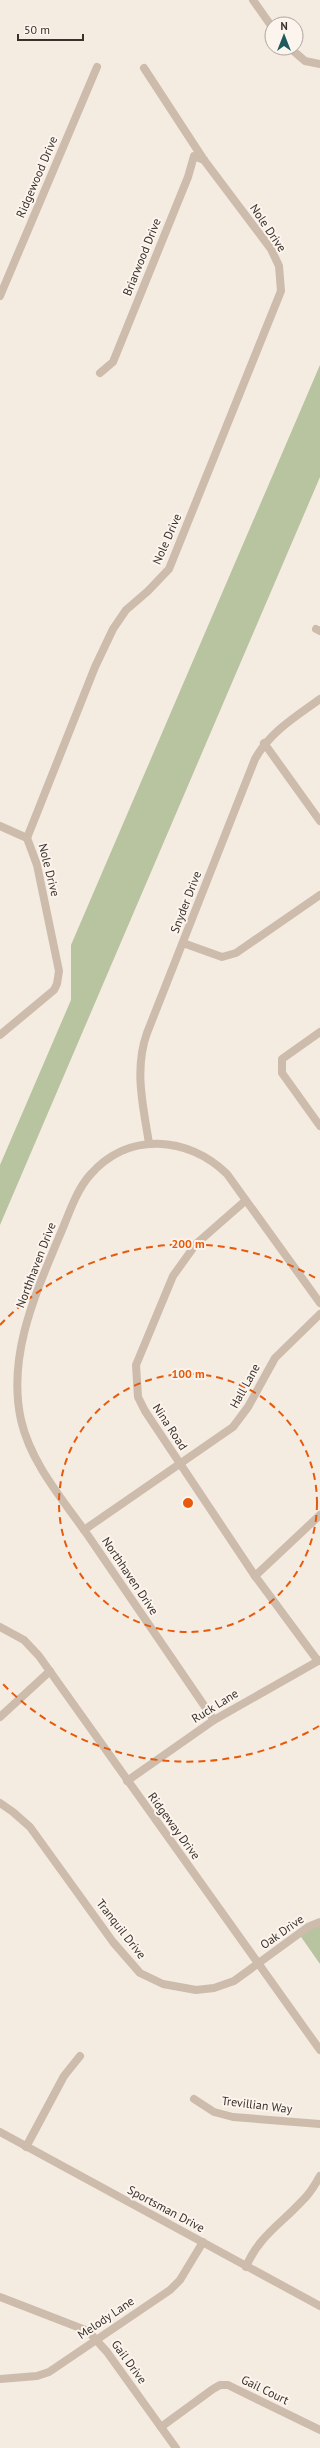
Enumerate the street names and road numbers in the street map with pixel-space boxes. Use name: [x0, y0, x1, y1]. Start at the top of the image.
street label: Ridgewood Drive: [13, 134, 61, 220]
street label: Nole Drive: [247, 201, 290, 254]
street label: Briarwood Drive: [119, 216, 164, 298]
street label: Nole Drive: [149, 511, 184, 567]
street label: Nole Drive: [36, 842, 63, 898]
street label: Snyder Drive: [167, 869, 204, 935]
street label: Northhaven Drive: [12, 1220, 59, 1310]
street label: Hall Lane: [226, 1361, 263, 1411]
street label: Nina Road: [150, 1401, 191, 1453]
street label: Northhaven Drive: [99, 1534, 162, 1617]
street label: Ruck Lane: [189, 1685, 241, 1726]
street label: Ridgeway Drive: [145, 1789, 204, 1862]
street label: Tranquil Drive: [93, 1896, 149, 1962]
street label: Oak Drive: [257, 1911, 306, 1952]
street label: Trevillian Way: [221, 2093, 294, 2116]
street label: Sportsman Drive: [125, 2182, 207, 2235]
street label: Melody Lane: [75, 2293, 137, 2342]
street label: Gail Drive: [109, 2337, 150, 2386]
street label: Gail Court: [239, 2372, 291, 2407]

